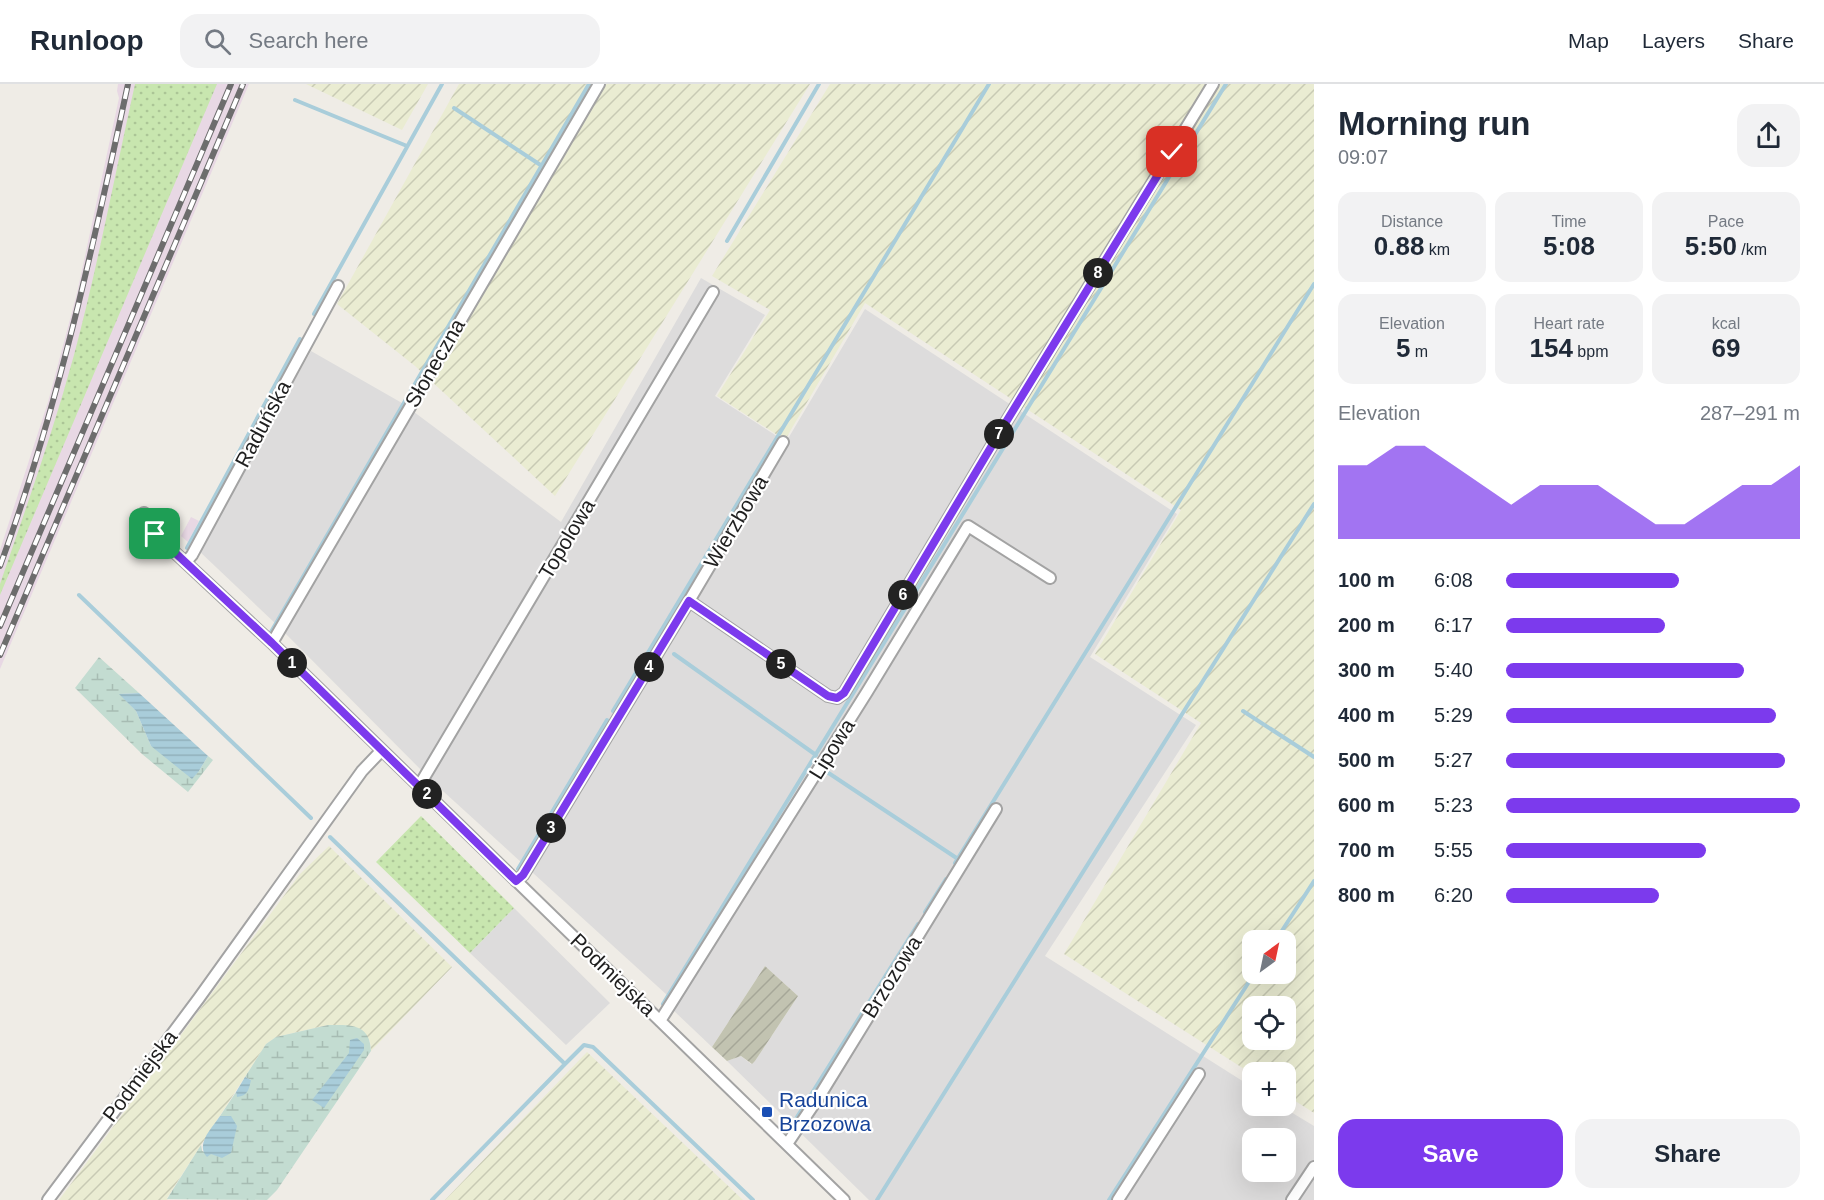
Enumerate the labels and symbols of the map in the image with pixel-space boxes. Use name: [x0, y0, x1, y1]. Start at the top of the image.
pin: [1146, 126, 1197, 177]
pin: 8: [1083, 258, 1113, 288]
street label: Słoneczna: [400, 314, 469, 411]
street label: Raduńska: [230, 376, 295, 471]
pin: 7: [984, 419, 1014, 449]
street label: Wierzbowa: [699, 471, 772, 572]
street label: Topolowa: [534, 495, 599, 583]
pin: [129, 508, 180, 559]
pin: 6: [888, 580, 918, 610]
pin: 1: [277, 648, 307, 678]
pin: 5: [766, 649, 796, 679]
pin: 4: [634, 652, 664, 682]
street label: Lipowa: [804, 714, 859, 783]
pin: 2: [412, 779, 442, 809]
pin: 3: [536, 813, 566, 843]
street label: Podmiejska: [566, 929, 661, 1021]
north arrow: [1242, 930, 1296, 984]
street label: Brzozowa: [857, 931, 926, 1022]
street label: Podmiejska: [98, 1025, 182, 1126]
place label: Radunica Brzozowa: [779, 1088, 872, 1135]
marker: Radunica Brzozowa: [760, 1105, 774, 1119]

